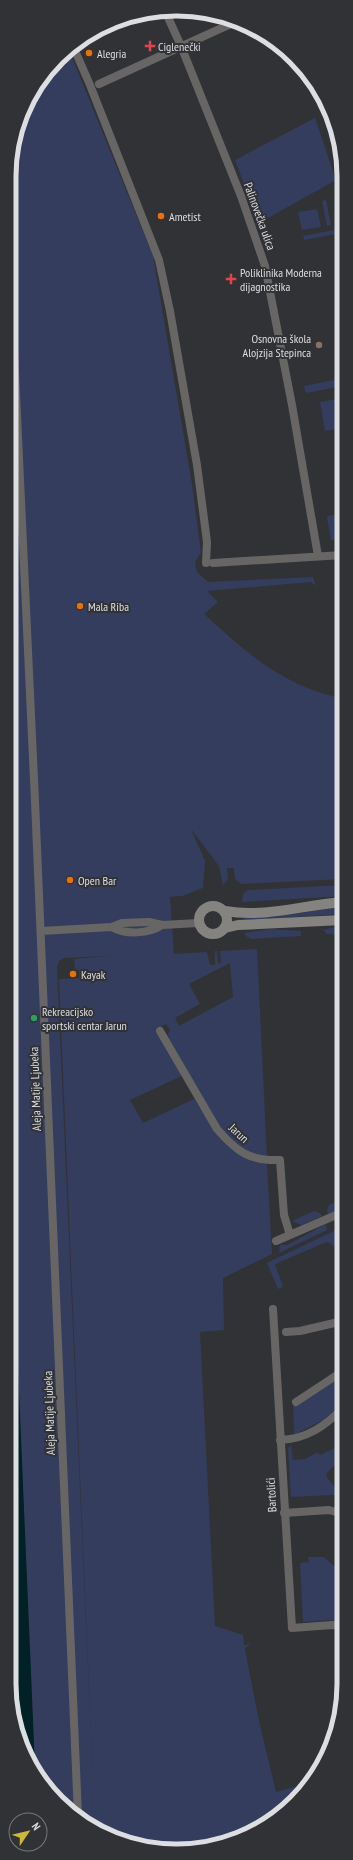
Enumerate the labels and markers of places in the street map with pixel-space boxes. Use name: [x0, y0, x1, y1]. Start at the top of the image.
place label: Ciglenečki: [158, 39, 201, 54]
marker: Ciglenečki: [145, 41, 155, 51]
place label: Alegria: [97, 46, 126, 61]
marker: Alegria: [84, 48, 94, 58]
place label: Ametist: [169, 209, 201, 224]
marker: Ametist: [156, 211, 166, 221]
place label: Poliklinika Moderna dijagnostika: [240, 265, 322, 294]
marker: Poliklinika Moderna dijagnostika: [225, 273, 237, 285]
place label: Osnovna škola Alojzija Stepinca: [242, 331, 311, 360]
marker: Osnovna škola Alojzija Stepinca: [314, 340, 324, 350]
place label: Mala Riba: [88, 599, 129, 614]
marker: Mala Riba: [75, 601, 85, 611]
place label: Open Bar: [78, 873, 117, 888]
marker: Open Bar: [65, 875, 75, 885]
place label: Kayak: [81, 967, 106, 982]
marker: Kayak: [68, 969, 78, 979]
place label: Rekreacijsko sportski centar Jarun: [42, 1004, 127, 1033]
marker: Rekreacijsko sportski centar Jarun: [29, 1013, 39, 1023]

